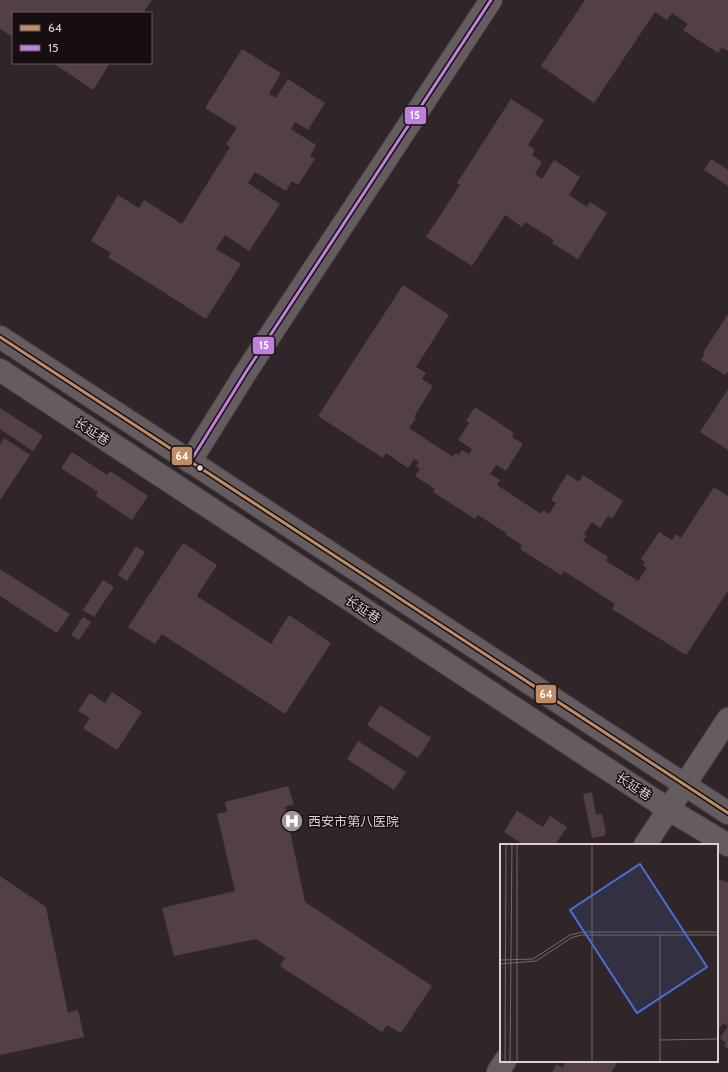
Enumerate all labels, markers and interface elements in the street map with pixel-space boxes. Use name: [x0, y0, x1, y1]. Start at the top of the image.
legend: [12, 12, 152, 64]
text: 64: [48, 20, 62, 35]
text: 15: [48, 40, 58, 55]
line badge: 15: [404, 106, 427, 125]
text: 15: [410, 108, 420, 122]
line badge: 15: [252, 336, 275, 355]
text: 15: [259, 338, 269, 352]
street label: 长延巷: [71, 414, 113, 448]
line badge: 64: [171, 446, 193, 466]
text: 64: [175, 449, 189, 463]
unlabelled marker: [195, 463, 205, 473]
street label: 长延巷: [342, 592, 384, 626]
line badge: 64: [535, 684, 557, 704]
text: 64: [539, 687, 553, 701]
street label: 长延巷: [613, 769, 655, 803]
hospital icon: 西安市第八医院: [279, 808, 305, 834]
place label: 西安市第八医院: [308, 813, 399, 829]
inset map: [500, 844, 718, 1062]

